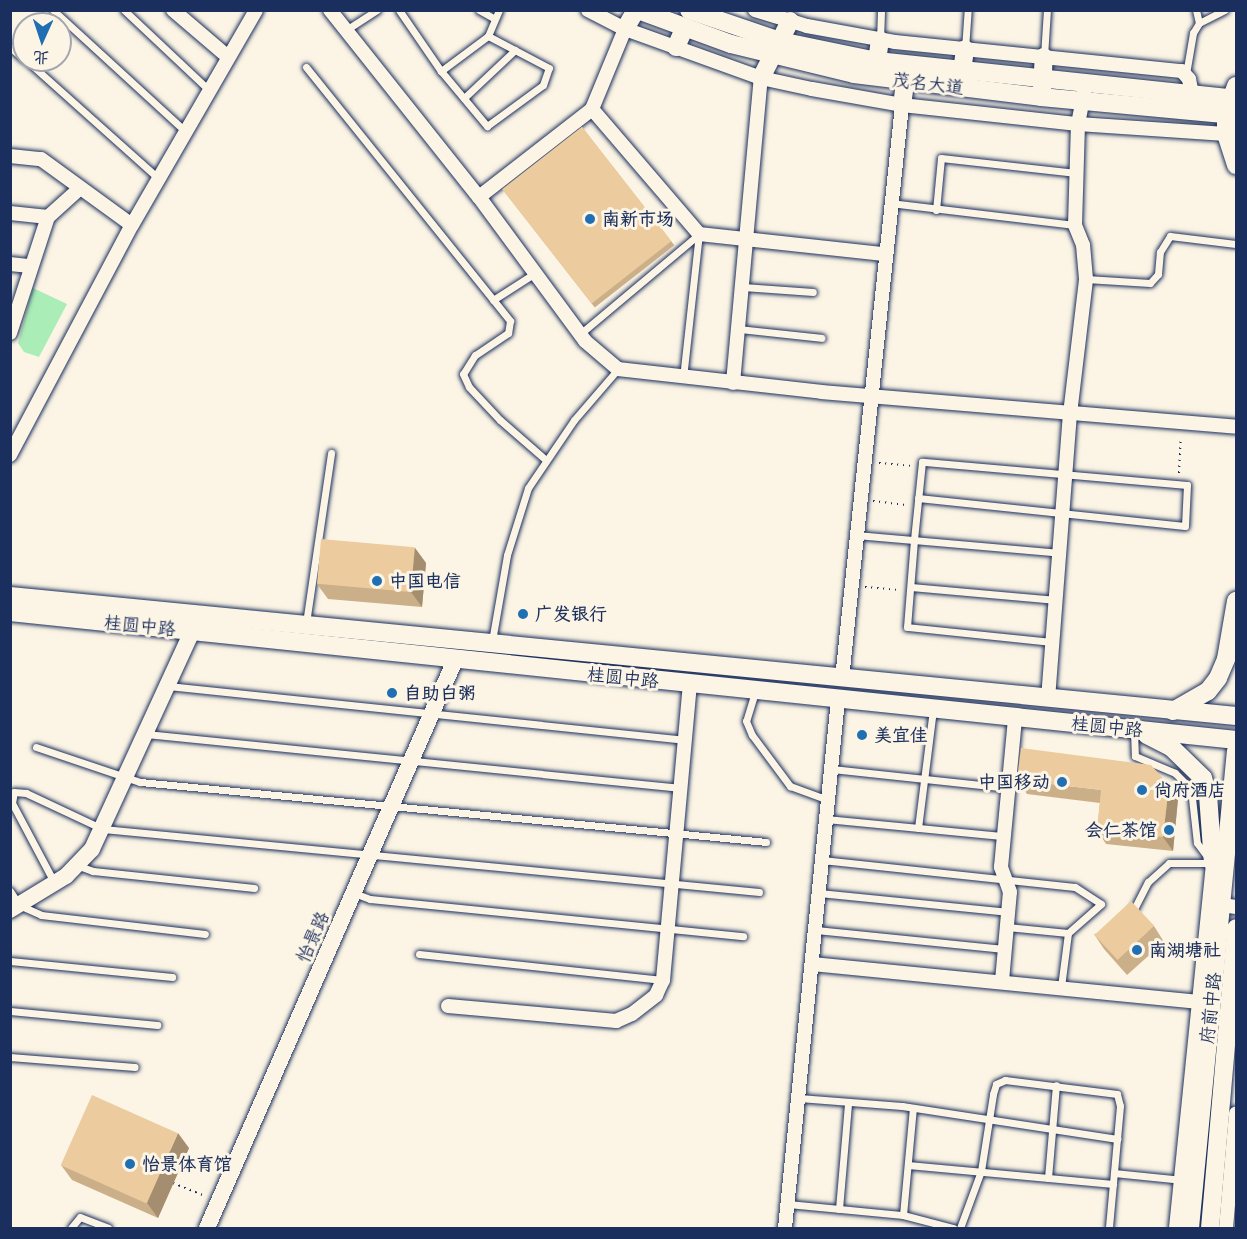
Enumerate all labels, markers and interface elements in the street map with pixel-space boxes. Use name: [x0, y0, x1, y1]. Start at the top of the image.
north arrow: [12, 12, 72, 72]
text: 北: [33, 48, 50, 68]
street label: 茂名大道: [891, 69, 965, 99]
place label: 南新市场: [602, 208, 674, 230]
marker: 南新市场: [583, 212, 597, 226]
place label: 中国电信: [389, 570, 461, 592]
marker: 中国电信: [370, 574, 384, 588]
place label: 广发银行: [535, 603, 607, 625]
marker: 广发银行: [516, 607, 530, 621]
street label: 桂圆中路: [103, 611, 177, 641]
street label: 桂圆中路: [586, 663, 660, 693]
place label: 自助白粥: [404, 682, 476, 704]
marker: 自助白粥: [385, 686, 399, 700]
street label: 桂圆中路: [1070, 712, 1144, 742]
place label: 美宜佳: [874, 724, 928, 746]
marker: 美宜佳: [855, 728, 869, 742]
place label: 中国移动: [978, 771, 1050, 793]
marker: 中国移动: [1055, 775, 1069, 789]
place label: 尚府酒店: [1154, 779, 1226, 801]
marker: 尚府酒店: [1135, 783, 1149, 797]
place label: 会仁茶馆: [1085, 819, 1157, 841]
marker: 会仁茶馆: [1162, 823, 1176, 837]
street label: 怡景路: [292, 908, 334, 966]
place label: 南湖塘社: [1149, 939, 1221, 961]
marker: 南湖塘社: [1130, 943, 1144, 957]
street label: 府前中路: [1196, 971, 1226, 1045]
place label: 怡景体育馆: [142, 1153, 232, 1175]
marker: 怡景体育馆: [123, 1157, 137, 1171]

